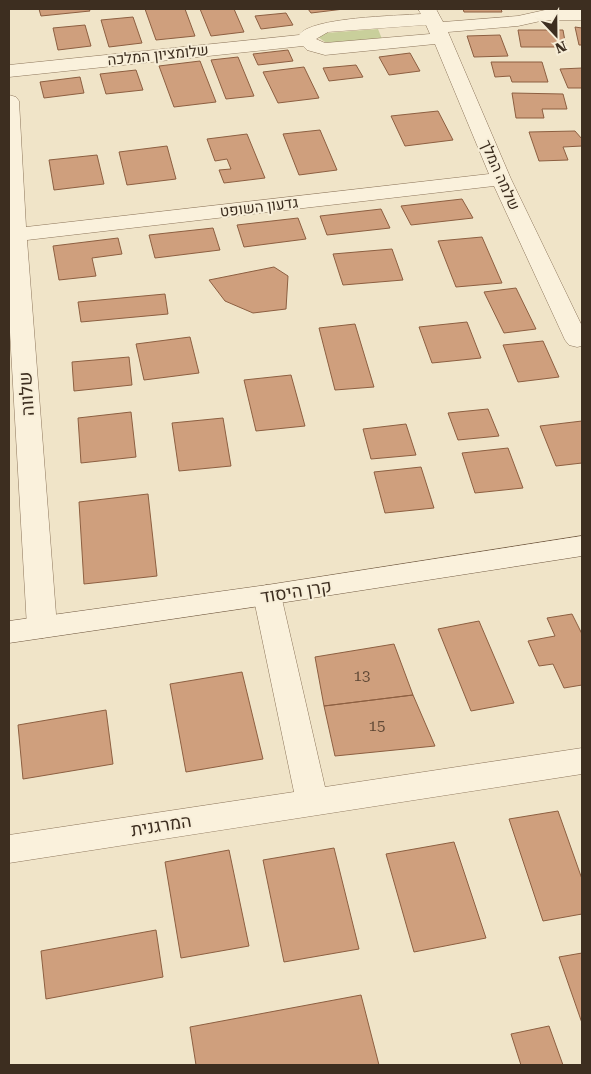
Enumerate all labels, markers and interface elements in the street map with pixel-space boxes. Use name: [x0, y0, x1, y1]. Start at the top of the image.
north arrow: [531, 10, 581, 60]
text: N: [553, 38, 569, 57]
street label: שלומציון המלכה: [106, 41, 210, 69]
street label: שלמה המלך: [476, 137, 524, 213]
street label: גדעון השופט: [219, 193, 299, 221]
street label: שלווה: [14, 371, 38, 417]
street label: קרן היסוד: [259, 575, 333, 607]
house number: 13: [354, 667, 370, 685]
house number: 15: [369, 717, 385, 735]
street label: המרגנית: [129, 810, 193, 840]

